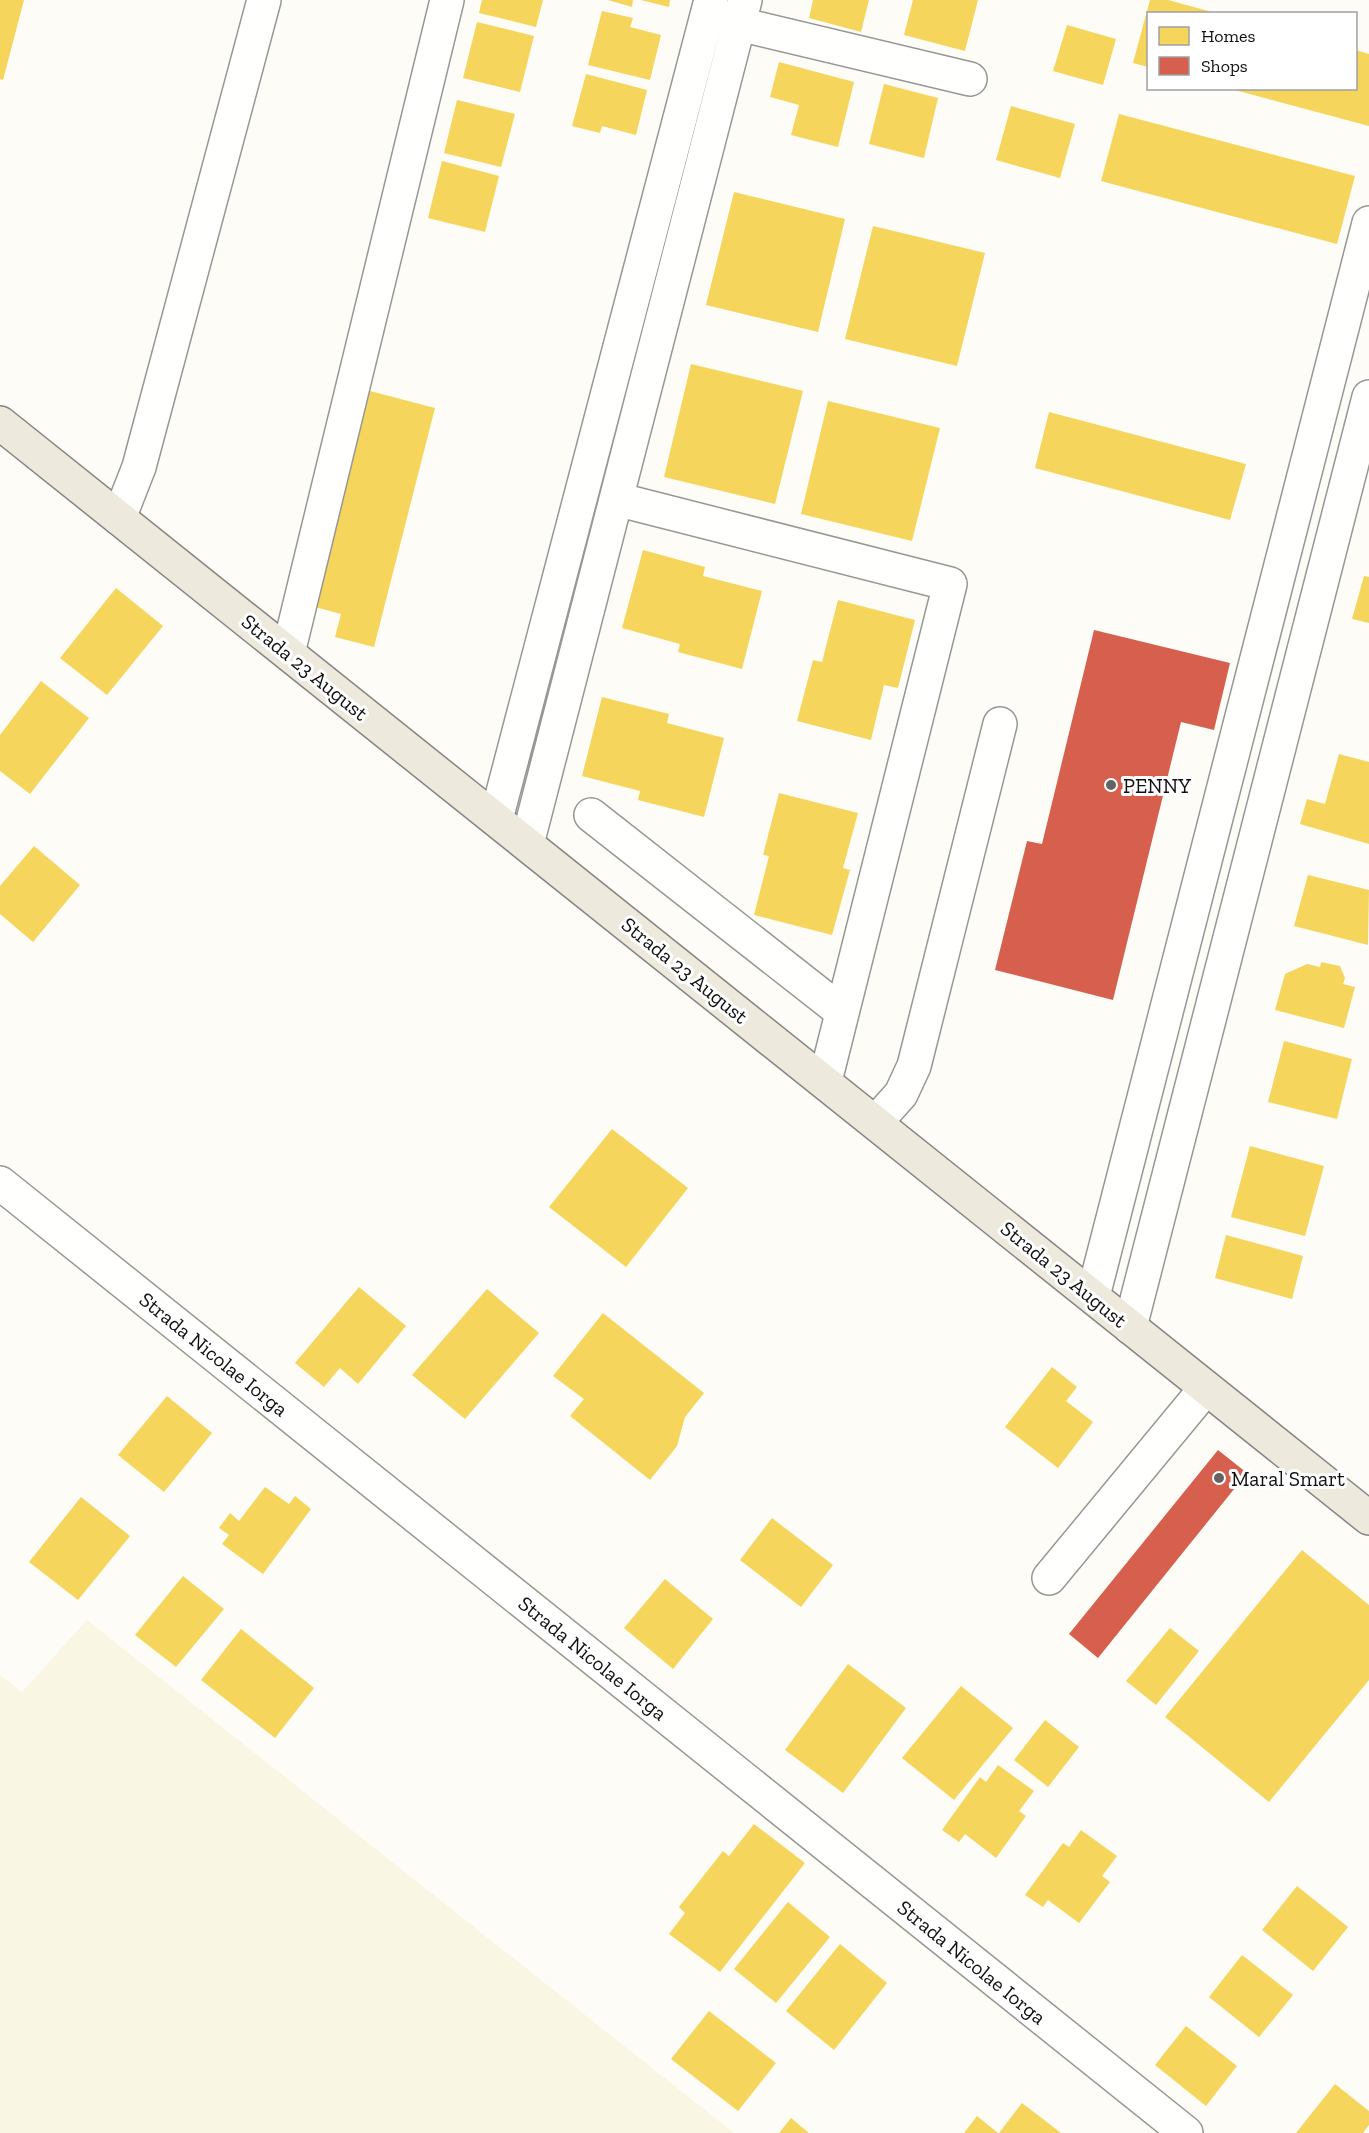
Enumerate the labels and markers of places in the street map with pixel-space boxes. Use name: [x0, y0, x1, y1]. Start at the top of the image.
place label: PENNY: [1123, 773, 1191, 798]
marker: PENNY: [1104, 778, 1118, 792]
place label: Maral Smart: [1231, 1466, 1345, 1491]
marker: Maral Smart: [1212, 1471, 1226, 1485]

